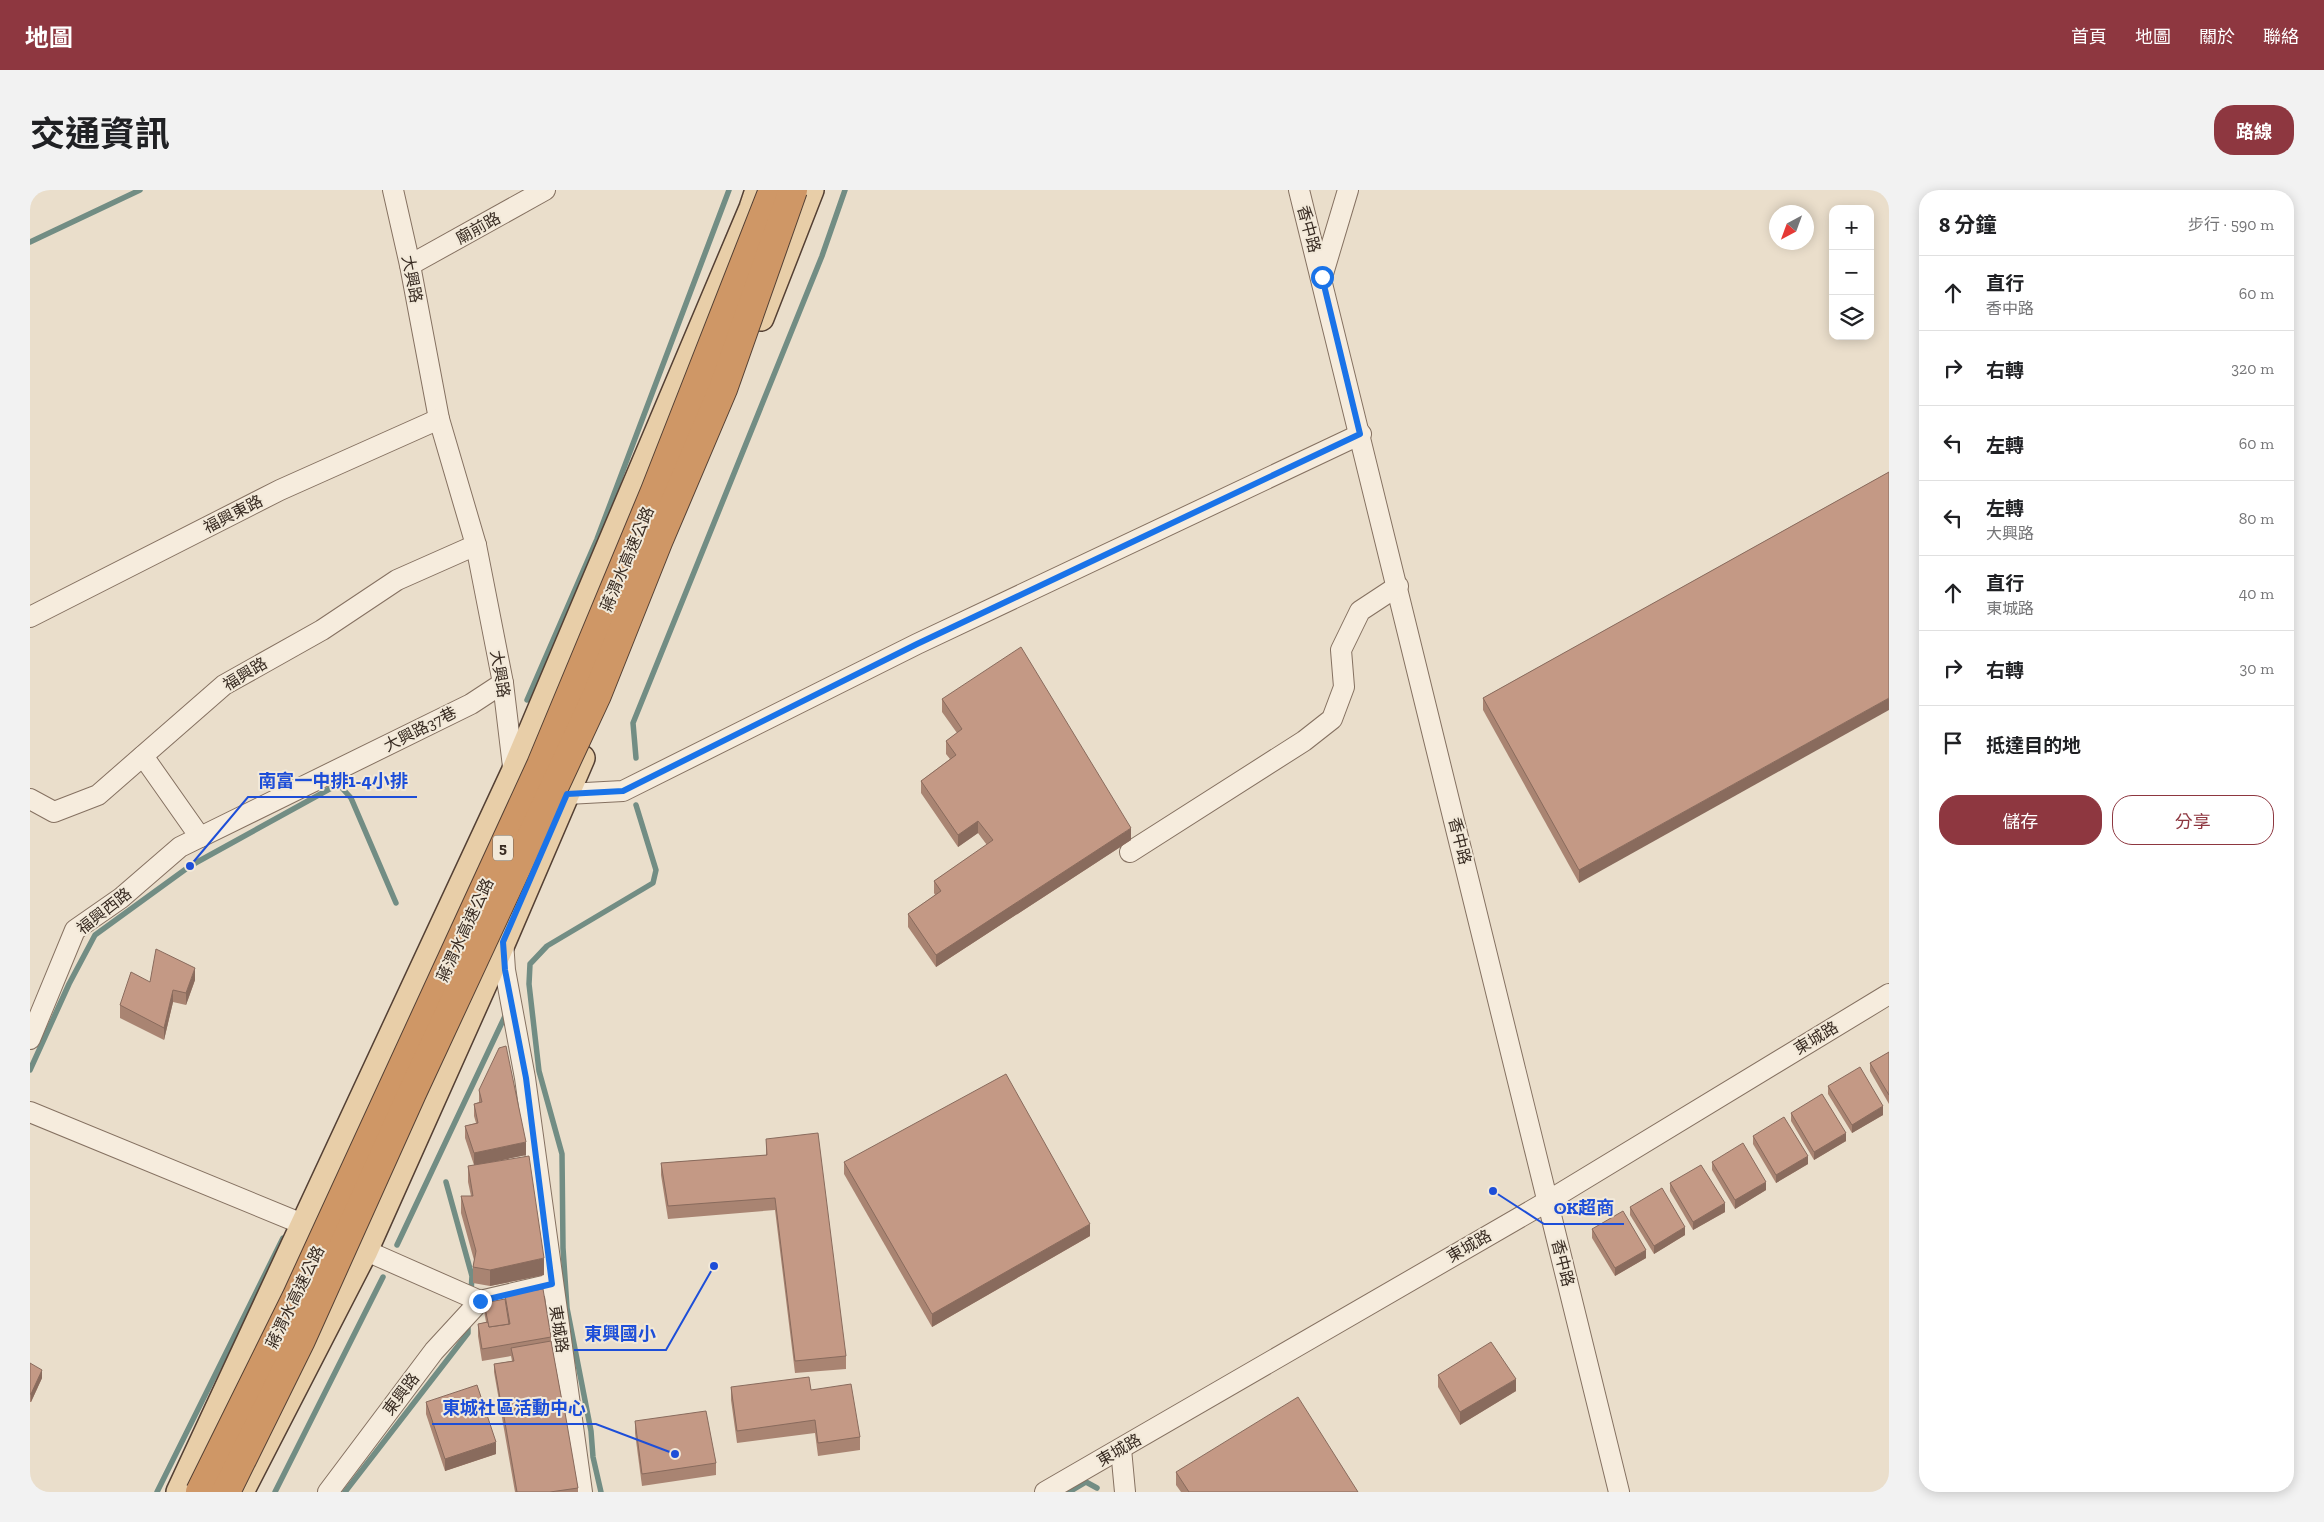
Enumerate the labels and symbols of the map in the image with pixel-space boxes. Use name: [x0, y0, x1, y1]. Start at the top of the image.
street label: 香中路: [1294, 203, 1324, 255]
north arrow: [1769, 205, 1814, 250]
street label: 廟前路: [452, 208, 504, 248]
street label: 大興路: [398, 254, 426, 304]
route start: [1311, 266, 1334, 289]
street label: 福興東路: [200, 491, 266, 537]
street label: 蔣渭水高速公路: [596, 504, 658, 614]
street label: 大興路: [486, 649, 514, 699]
street label: 福興路: [220, 653, 270, 695]
street label: 大興路37巷: [380, 703, 460, 755]
callout: 南富一中排1-4小排: [248, 764, 417, 797]
text: 南富一中排1-4小排: [258, 770, 408, 792]
street label: 香中路: [1445, 815, 1475, 867]
road number: 5: [493, 836, 513, 860]
street label: 蔣渭水高速公路: [433, 875, 497, 985]
street label: 福興西路: [73, 884, 135, 938]
street label: 東城路: [1791, 1017, 1841, 1059]
callout: OK超商: [1544, 1191, 1624, 1224]
text: OK超商: [1554, 1197, 1614, 1219]
street label: 東城路: [1443, 1226, 1495, 1266]
street label: 香中路: [1548, 1237, 1578, 1289]
street label: 蔣渭水高速公路: [262, 1242, 328, 1352]
route end: [469, 1290, 492, 1313]
street label: 東城路: [546, 1304, 572, 1354]
callout: 東興國小: [574, 1317, 666, 1350]
text: 東興國小: [584, 1323, 656, 1345]
street label: 東興路: [379, 1369, 423, 1419]
callout: 東城社區活動中心: [432, 1391, 596, 1424]
text: 東城社區活動中心: [442, 1397, 586, 1419]
street label: 東城路: [1093, 1430, 1145, 1470]

